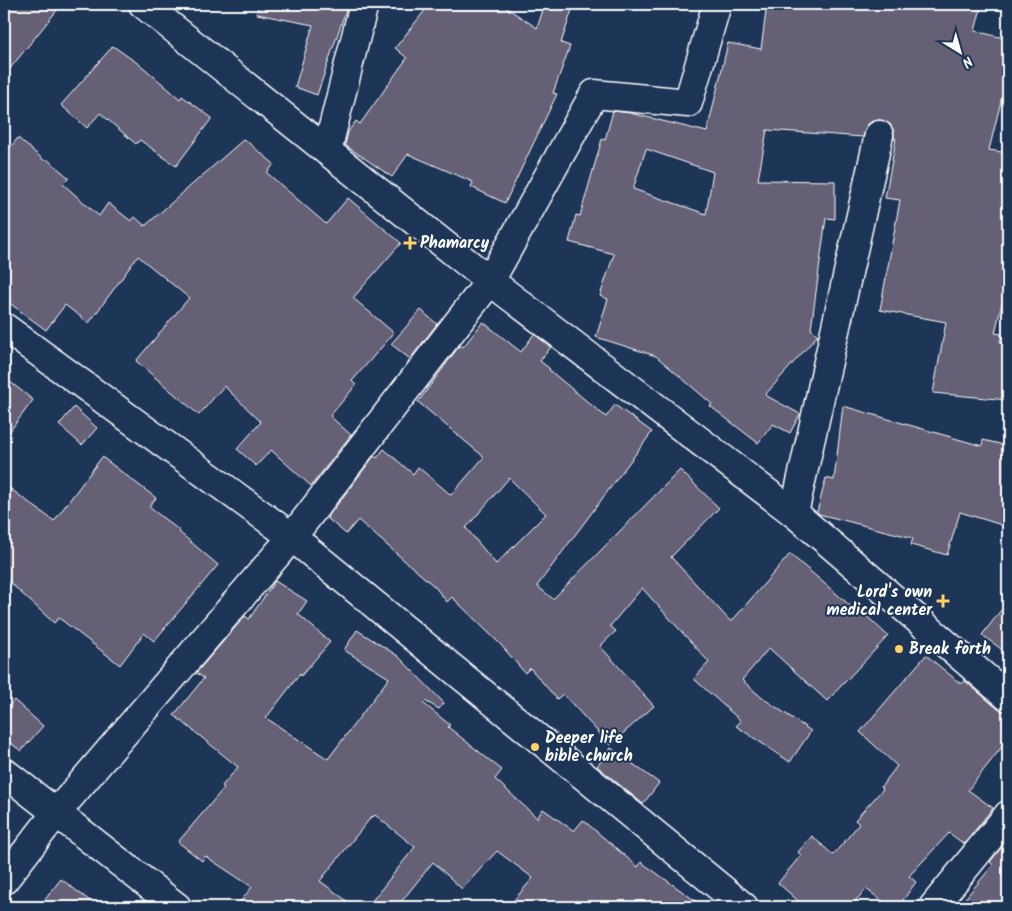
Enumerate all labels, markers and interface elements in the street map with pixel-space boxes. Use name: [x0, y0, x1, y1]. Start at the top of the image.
north arrow: [934, 28, 984, 78]
text: N: [957, 50, 977, 73]
place label: Phamarcy: [420, 231, 490, 256]
marker: Phamarcy: [404, 237, 416, 249]
place label: Lord's own medical center: [827, 580, 933, 623]
marker: Lord's own medical center: [936, 594, 950, 608]
place label: Break forth: [909, 637, 991, 662]
marker: Break forth: [893, 643, 905, 655]
place label: Deeper life bible church: [545, 726, 633, 769]
marker: Deeper life bible church: [529, 741, 541, 753]

